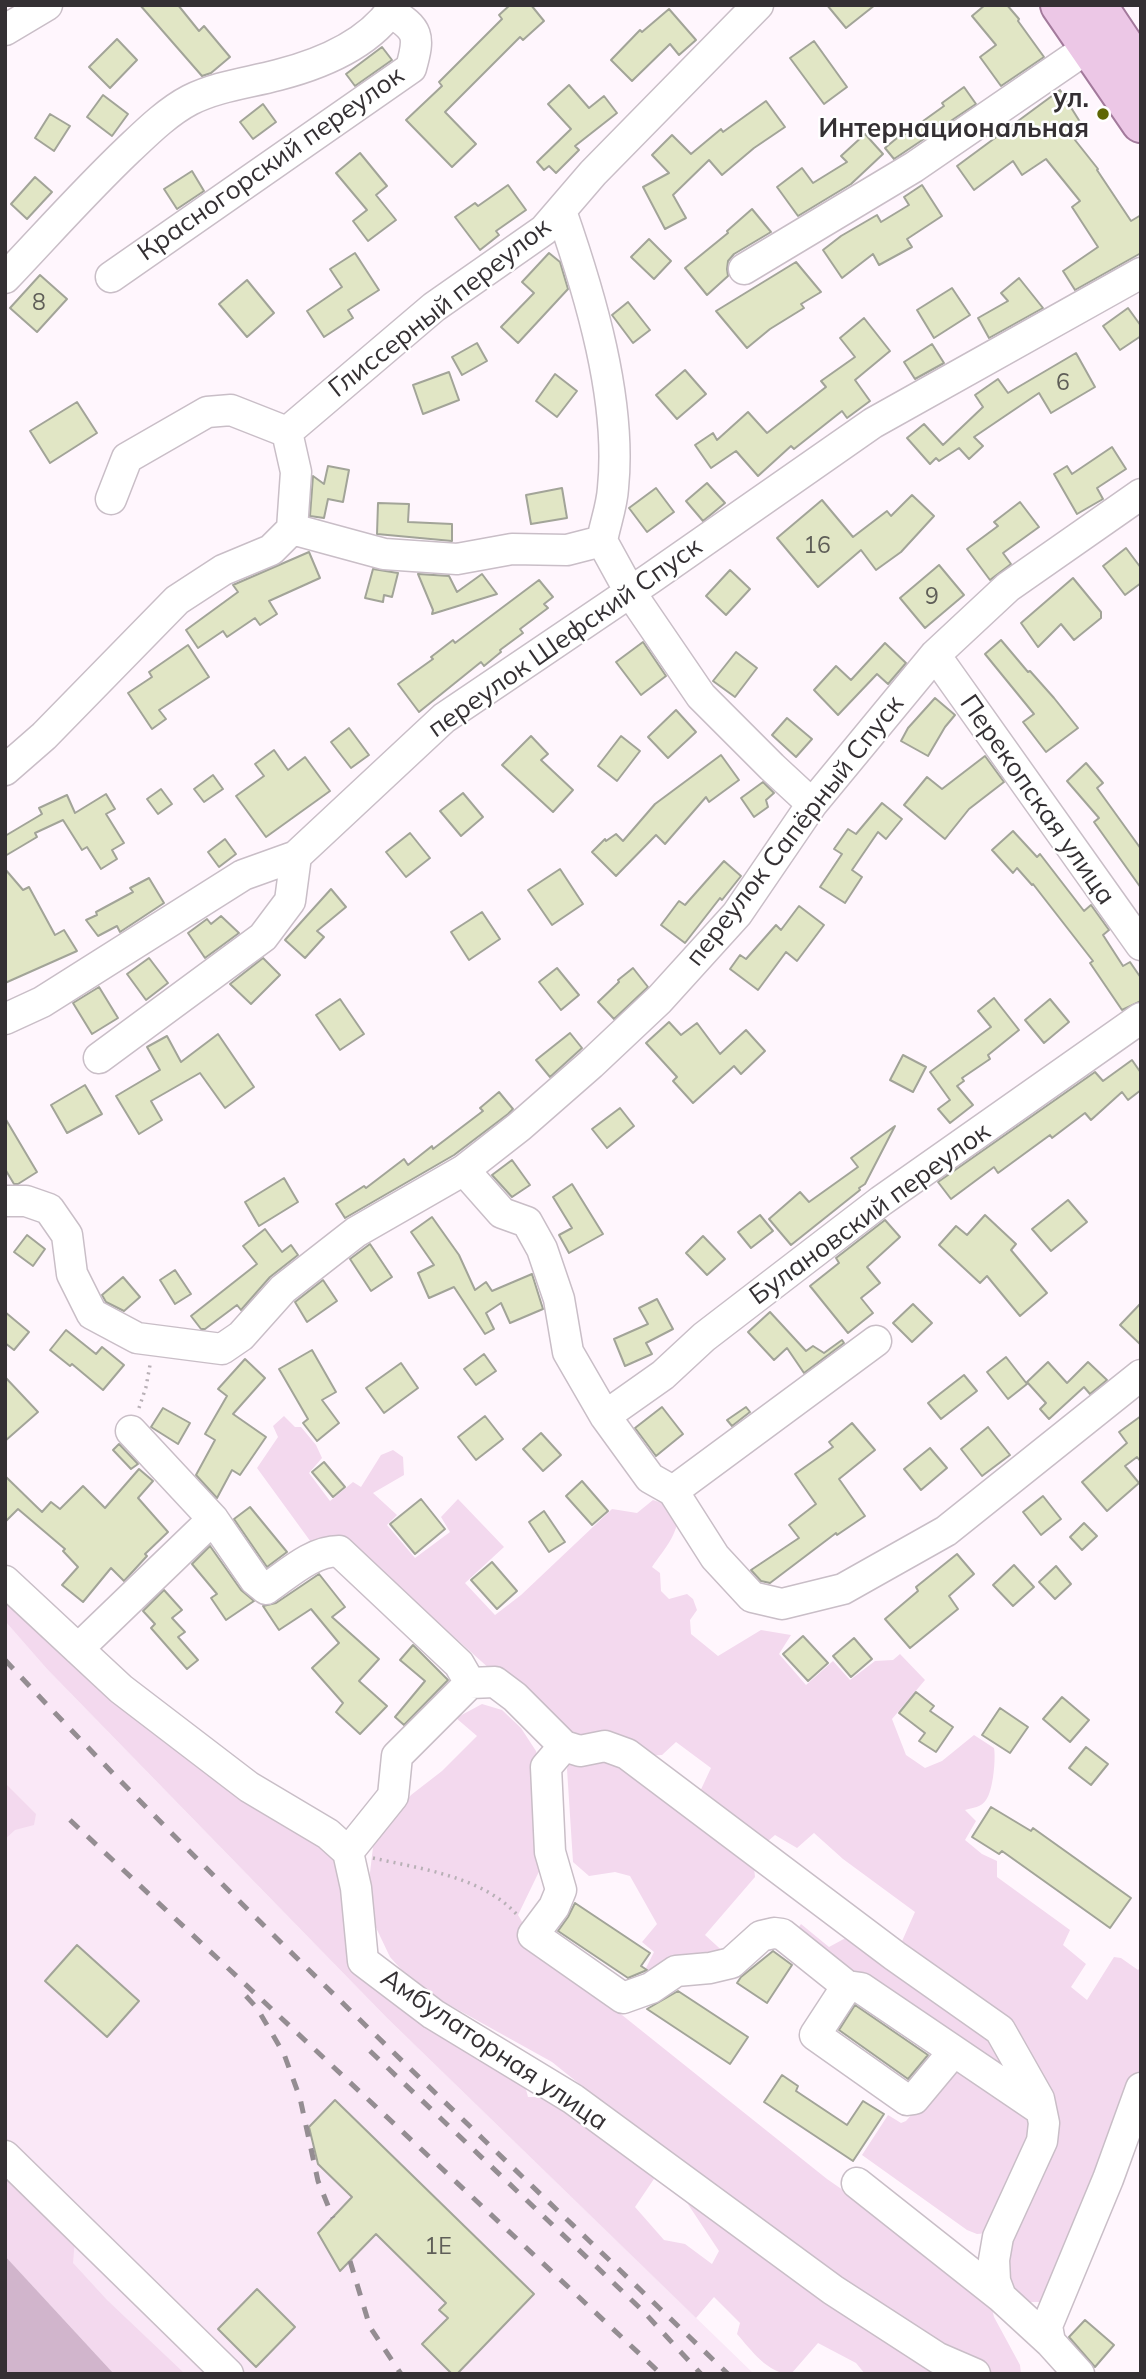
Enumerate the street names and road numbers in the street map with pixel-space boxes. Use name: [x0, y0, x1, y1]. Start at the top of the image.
street label: Красногорский переулок: [132, 60, 410, 268]
street label: Глиссерный переулок: [323, 212, 557, 404]
street label: переулок Шефский Спуск: [422, 531, 708, 745]
street label: переулок Сапёрный Спуск: [680, 689, 910, 973]
street label: Перекопская улица: [953, 689, 1121, 911]
street label: Булановский переулок: [744, 1116, 996, 1312]
street label: Амбулаторная улица: [375, 1962, 613, 2138]

